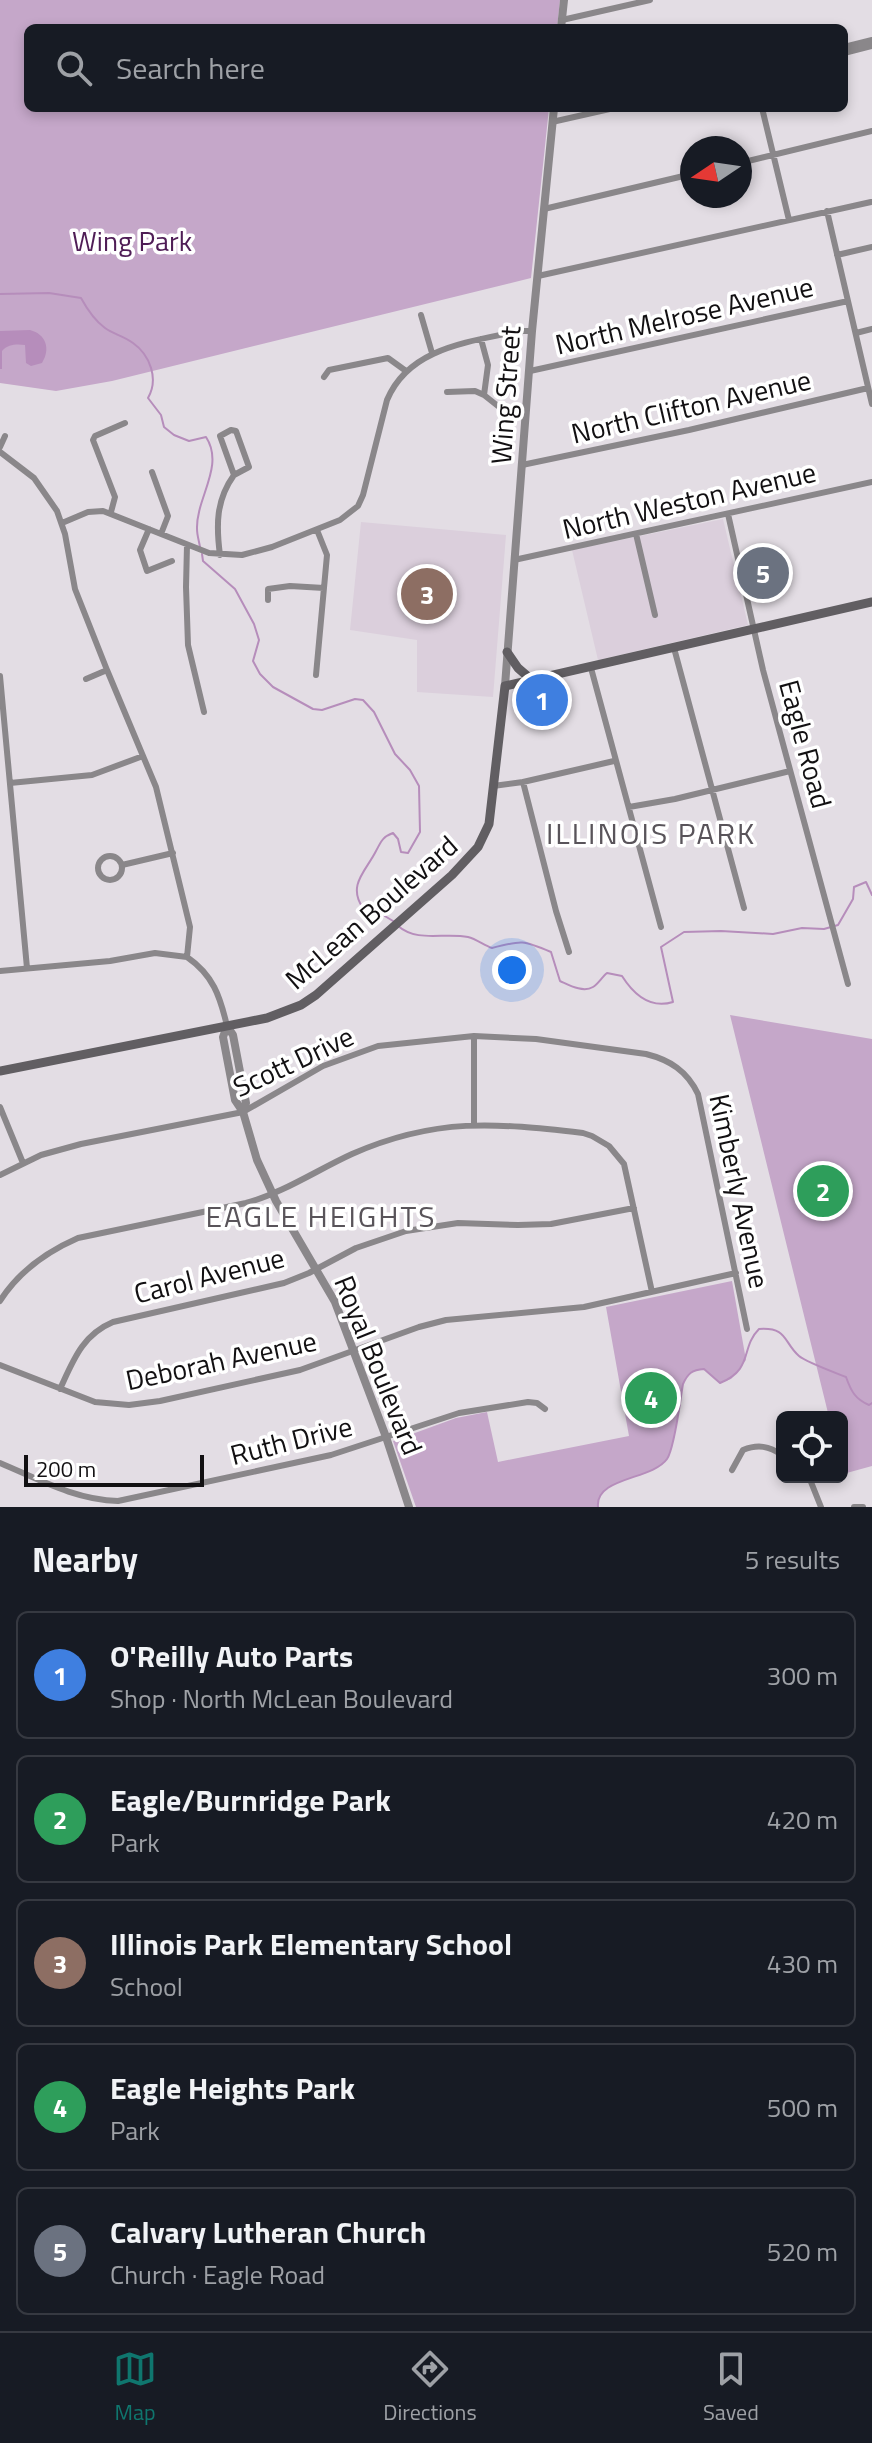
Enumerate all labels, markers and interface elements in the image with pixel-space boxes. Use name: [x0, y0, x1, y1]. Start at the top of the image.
search box: [24, 24, 848, 112]
text: Search here: [116, 45, 265, 91]
icon: search: [52, 46, 96, 90]
north arrow: [680, 136, 752, 208]
park label: Wing Park: [72, 219, 192, 262]
street label: North Melrose Avenue: [551, 264, 817, 366]
street label: Wing Street: [479, 324, 531, 466]
street label: North Clifton Avenue: [567, 358, 815, 454]
street label: North Weston Avenue: [558, 450, 820, 550]
pin: 5: [737, 543, 789, 603]
pin: 3: [401, 564, 453, 624]
pin: 1: [516, 670, 568, 730]
street label: Eagle Road: [768, 675, 844, 813]
district label: ILLINOIS PARK: [546, 810, 756, 856]
street label: McLean Boulevard: [275, 825, 467, 999]
your location: [492, 950, 532, 990]
street label: Scott Drive: [225, 1014, 361, 1108]
street label: Kimberly Avenue: [698, 1090, 782, 1292]
pin: 2: [797, 1161, 849, 1221]
district label: EAGLE HEIGHTS: [205, 1193, 437, 1239]
street label: Carol Avenue: [129, 1236, 289, 1314]
street label: Royal Boulevard: [323, 1269, 435, 1461]
street label: Deborah Avenue: [122, 1319, 320, 1401]
pin: 4: [625, 1368, 677, 1428]
street label: Ruth Drive: [225, 1404, 357, 1476]
map controls: [776, 1411, 848, 1483]
button: locate: [776, 1411, 848, 1483]
scale bar: [24, 1451, 204, 1487]
text: 200 m: [36, 1452, 96, 1486]
text: Nearby: [32, 1533, 138, 1585]
text: 5 results: [745, 1540, 840, 1579]
text: O'Reilly Auto Parts: [110, 1633, 353, 1679]
text: 1: [53, 1656, 67, 1695]
text: 300 m: [767, 1656, 838, 1695]
text: Shop · North McLean Boulevard: [110, 1679, 453, 1718]
text: Eagle/Burnridge Park: [110, 1777, 391, 1823]
text: 2: [53, 1800, 67, 1839]
text: 420 m: [767, 1800, 838, 1839]
text: Park: [110, 1823, 160, 1862]
text: Illinois Park Elementary School: [110, 1921, 512, 1967]
text: 3: [53, 1944, 67, 1983]
text: 430 m: [767, 1944, 838, 1983]
text: School: [110, 1967, 183, 2006]
text: Eagle Heights Park: [110, 2065, 355, 2111]
text: 4: [53, 2088, 67, 2127]
text: 500 m: [767, 2088, 838, 2127]
text: Park: [110, 2111, 160, 2150]
text: Calvary Lutheran Church: [110, 2209, 426, 2255]
text: 5: [53, 2232, 67, 2271]
text: 520 m: [767, 2232, 838, 2271]
text: Church · Eagle Road: [110, 2255, 325, 2294]
tab: Map: [113, 2347, 157, 2429]
tab: Directions: [383, 2347, 477, 2429]
tab: Saved: [703, 2347, 759, 2429]

